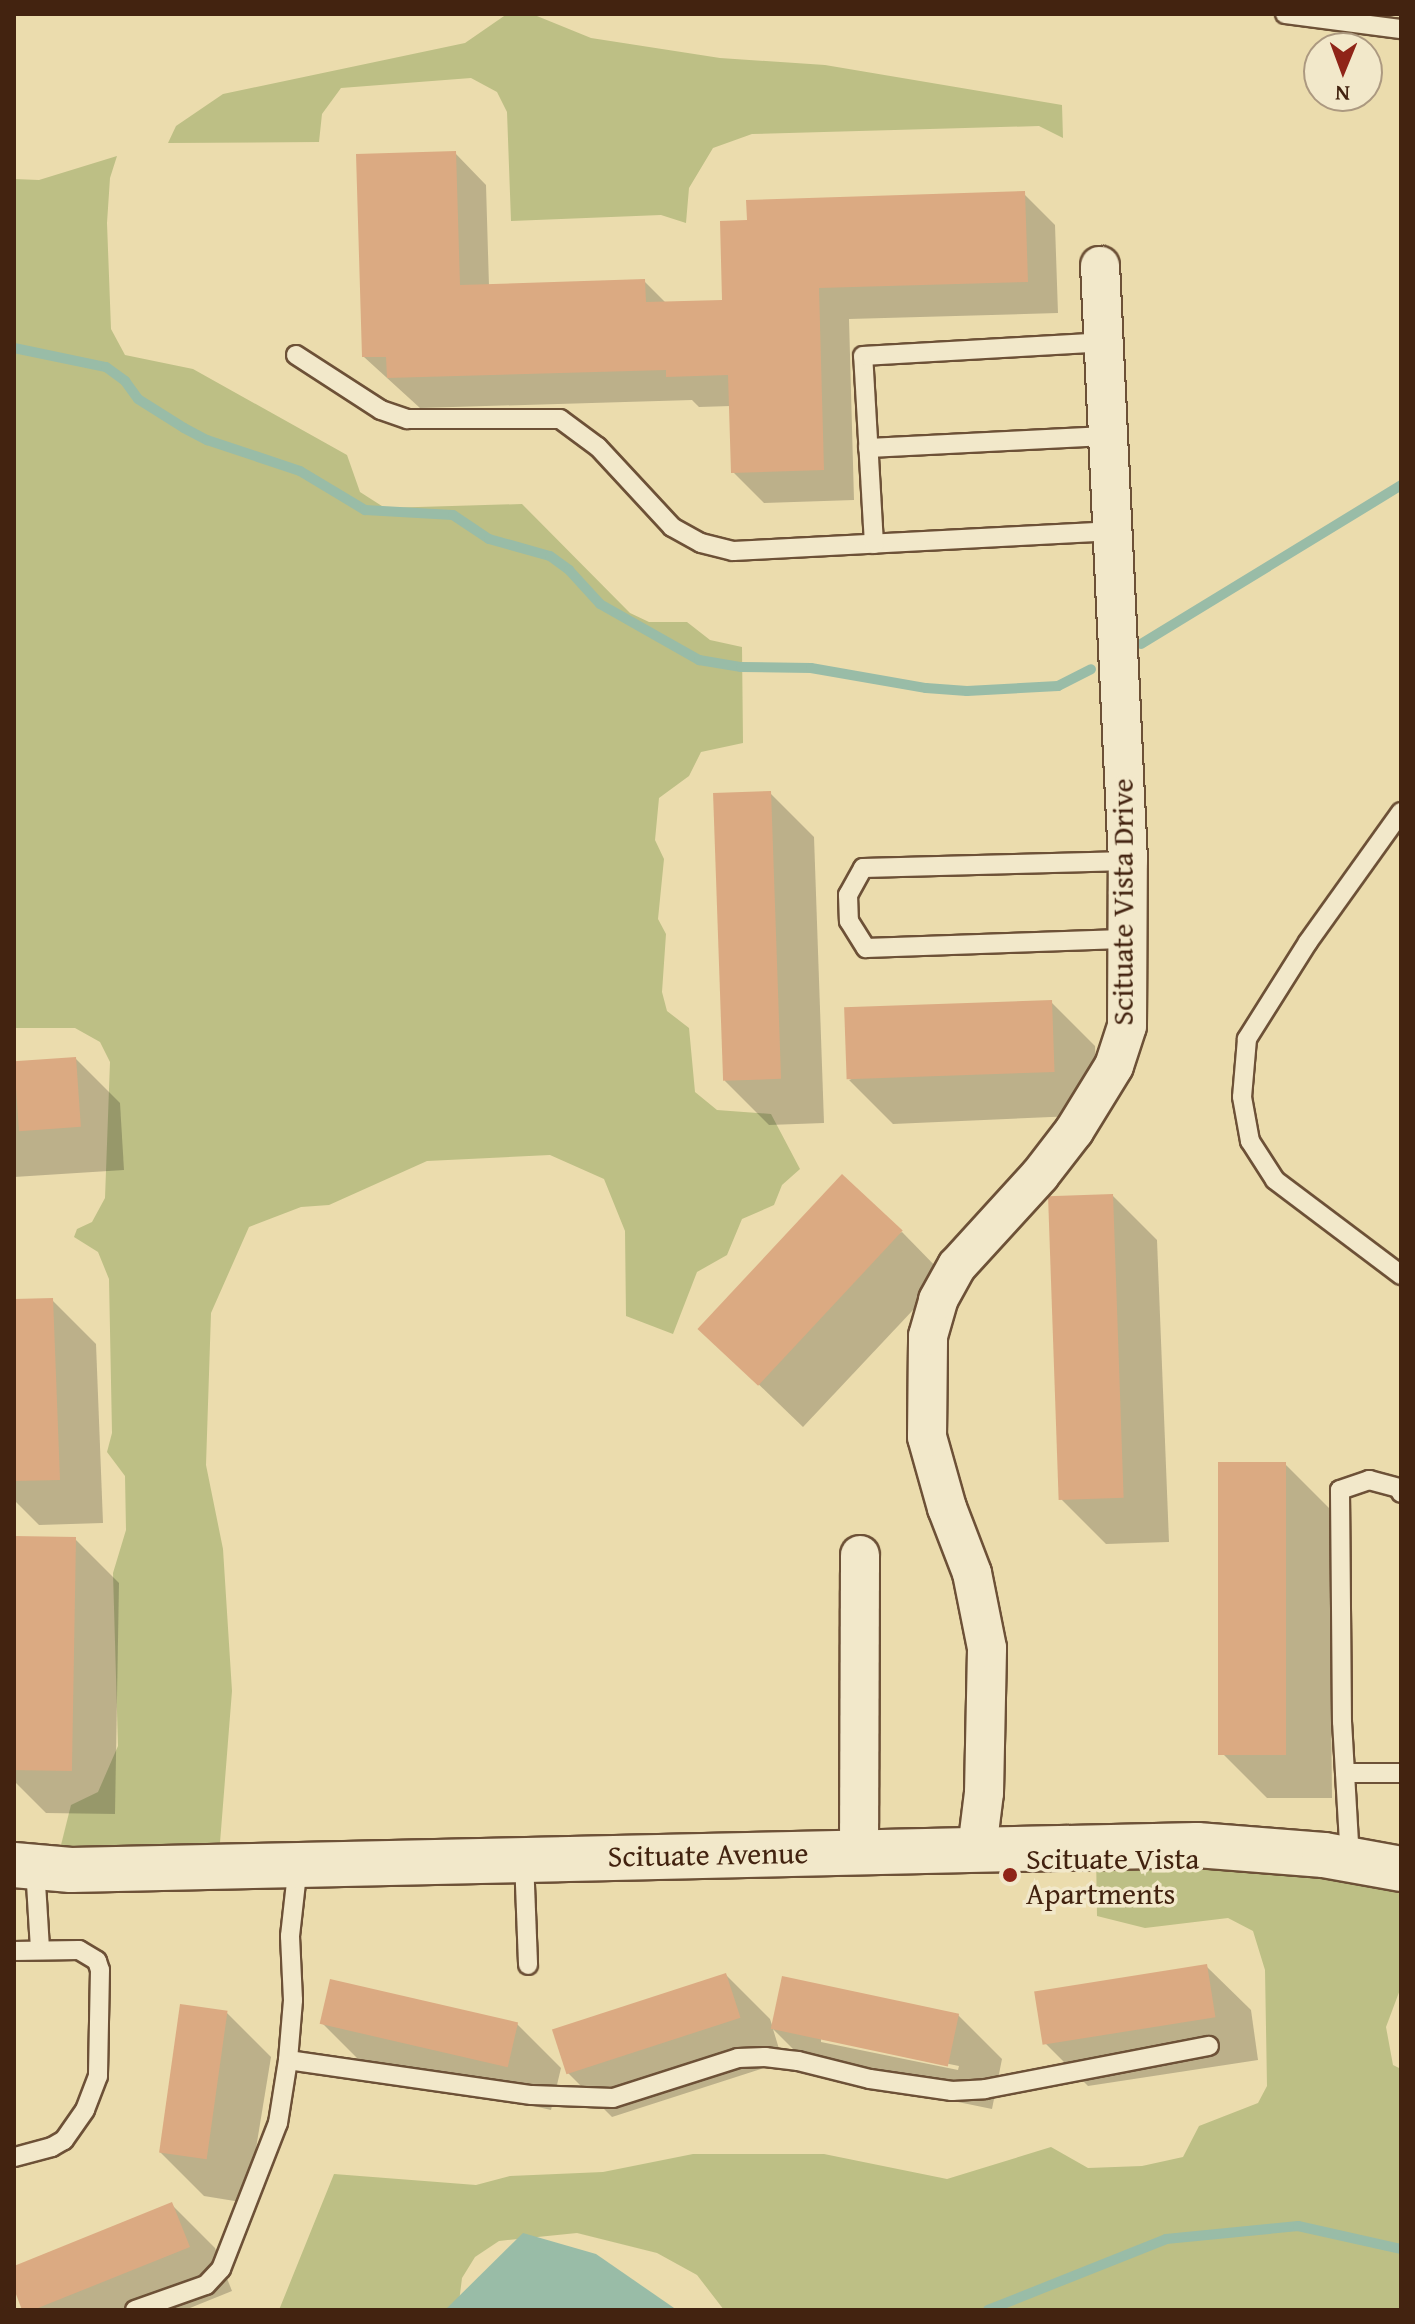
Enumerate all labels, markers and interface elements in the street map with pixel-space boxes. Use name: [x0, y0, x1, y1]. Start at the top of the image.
north arrow: [1303, 32, 1383, 112]
text: N: [1335, 78, 1350, 110]
street label: Scituate Vista Drive: [1104, 778, 1140, 1026]
street label: Scituate Avenue: [607, 1834, 809, 1874]
place label: Scituate Vista Apartments: [1026, 1840, 1199, 1910]
marker: Scituate Vista Apartments: [1001, 1866, 1019, 1884]

